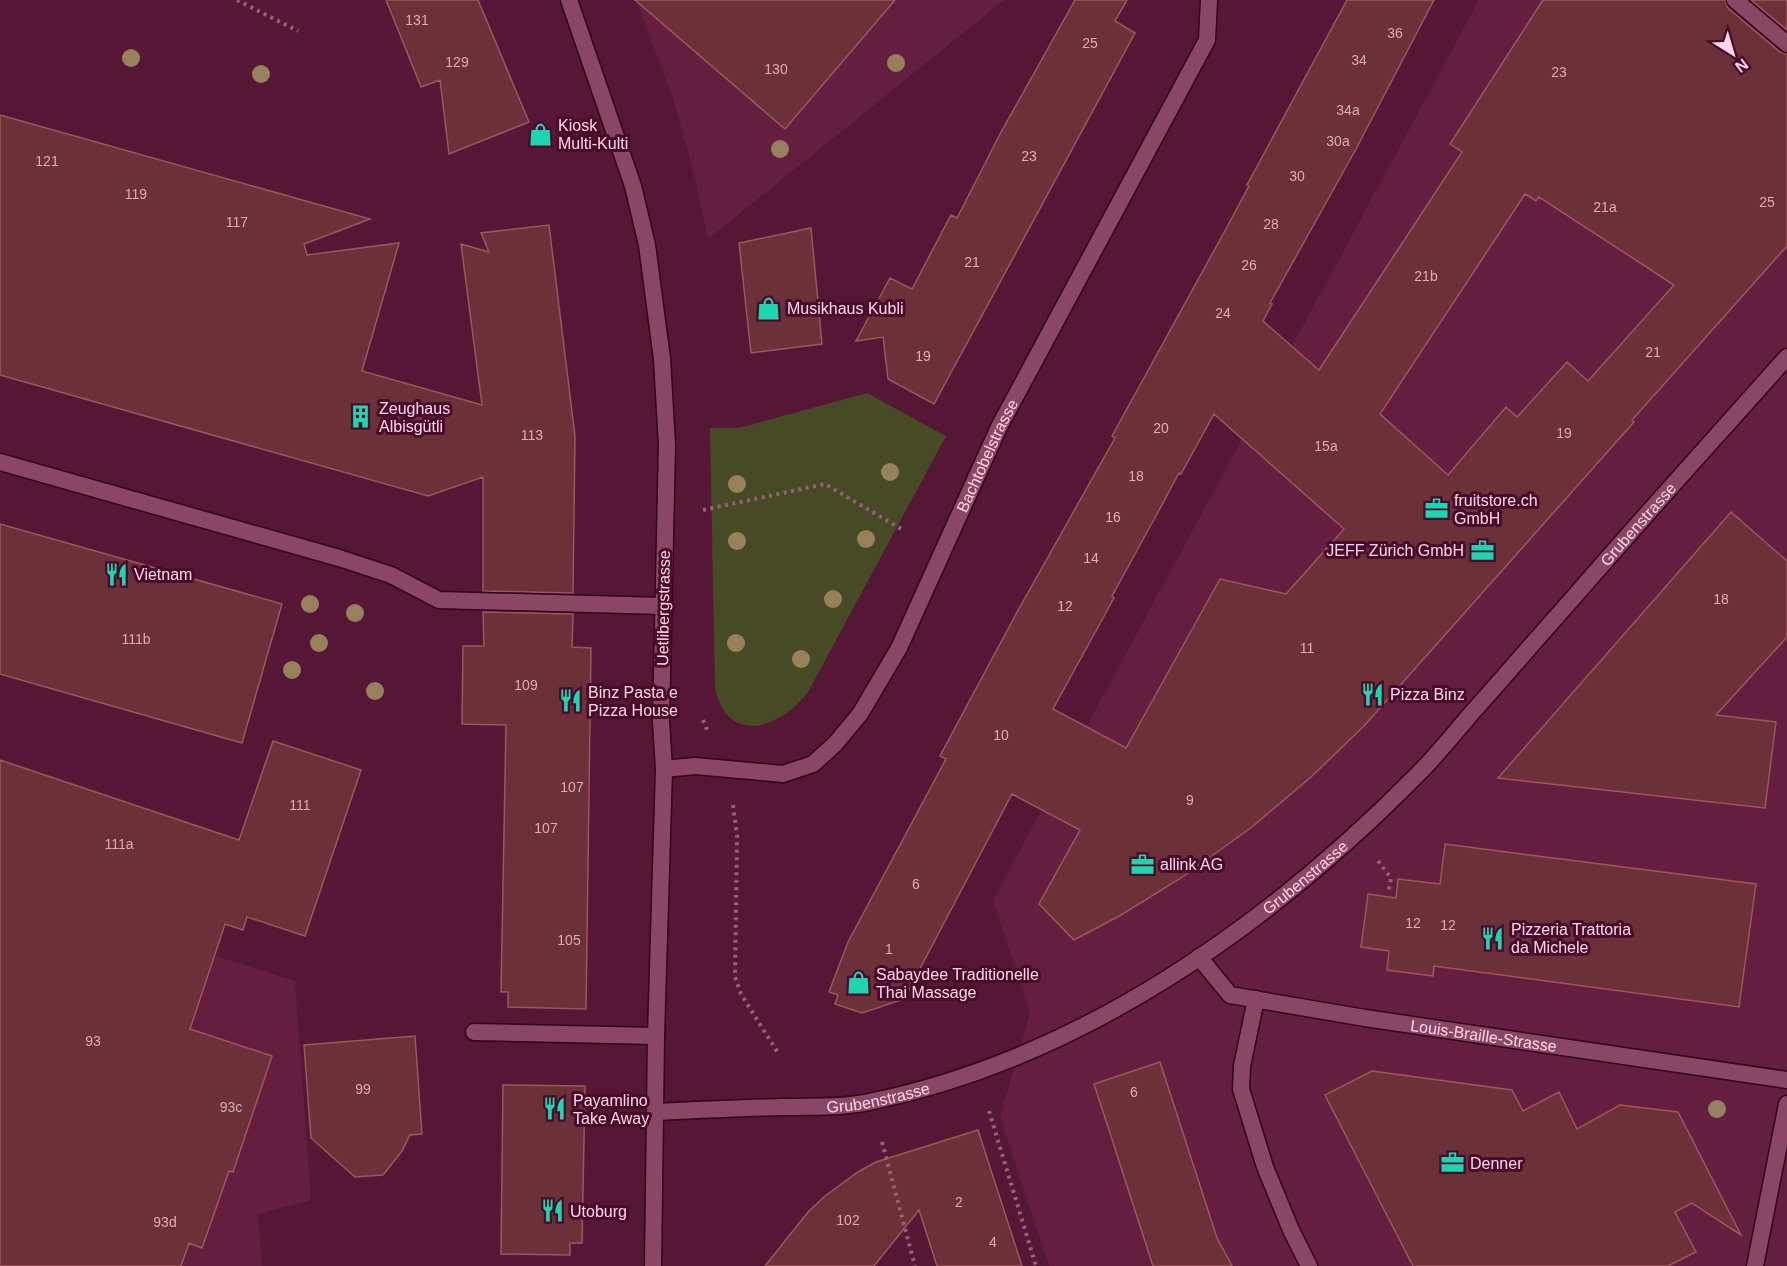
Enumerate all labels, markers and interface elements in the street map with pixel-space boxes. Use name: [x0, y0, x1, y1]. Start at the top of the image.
house number: 131: [405, 12, 429, 28]
north arrow: [1703, 24, 1763, 84]
house number: 36: [1387, 25, 1403, 41]
house number: 25: [1082, 35, 1098, 51]
house number: 34: [1351, 52, 1367, 68]
house number: 129: [445, 54, 469, 70]
text: N: [1732, 55, 1751, 76]
house number: 130: [764, 61, 788, 77]
house number: 23: [1551, 64, 1567, 80]
house number: 34a: [1336, 102, 1360, 118]
place label: Kiosk Multi-Kulti: [558, 117, 628, 152]
shop icon: Kiosk Multi-Kulti: [527, 121, 553, 147]
house number: 30a: [1326, 133, 1350, 149]
house number: 23: [1021, 148, 1037, 164]
house number: 121: [35, 153, 59, 169]
house number: 30: [1289, 168, 1305, 184]
house number: 119: [125, 186, 147, 202]
house number: 25: [1759, 194, 1775, 210]
house number: 21a: [1593, 199, 1617, 215]
house number: 117: [226, 214, 248, 230]
house number: 28: [1263, 216, 1279, 232]
house number: 21: [964, 254, 980, 270]
house number: 26: [1241, 257, 1257, 273]
house number: 21b: [1414, 268, 1438, 284]
shop icon: Musikhaus Kubli: [756, 295, 782, 321]
place label: Musikhaus Kubli: [787, 300, 904, 317]
house number: 24: [1215, 305, 1231, 321]
house number: 21: [1645, 344, 1661, 360]
house number: 19: [915, 348, 931, 364]
street label: Bachtobelstrasse: [954, 396, 1021, 515]
place label: Zeughaus Albisgütli: [379, 400, 450, 435]
building icon: Zeughaus Albisgütli: [348, 404, 374, 430]
house number: 20: [1153, 420, 1169, 436]
house number: 19: [1556, 425, 1572, 441]
house number: 113: [521, 427, 543, 443]
house number: 15a: [1314, 438, 1338, 454]
house number: 18: [1128, 468, 1144, 484]
street label: Grubenstrasse: [1597, 480, 1680, 569]
place label: fruitstore.ch GmbH: [1454, 492, 1538, 527]
office icon: fruitstore.ch GmbH: [1423, 496, 1449, 522]
house number: 16: [1105, 509, 1121, 525]
office icon: JEFF Zürich GmbH: [1469, 537, 1495, 563]
place label: JEFF Zürich GmbH: [1326, 542, 1464, 559]
street label: Uetlibergstrasse: [654, 550, 673, 666]
house number: 14: [1083, 550, 1099, 566]
restaurant icon: Vietnam: [103, 561, 129, 587]
place label: Vietnam: [134, 566, 192, 583]
house number: 18: [1713, 591, 1729, 607]
house number: 12: [1057, 598, 1073, 614]
house number: 111b: [121, 631, 151, 647]
house number: 11: [1300, 640, 1314, 656]
house number: 109: [514, 677, 538, 693]
restaurant icon: Pizza Binz: [1359, 681, 1385, 707]
place label: Binz Pasta e Pizza House: [588, 684, 678, 719]
place label: Pizza Binz: [1390, 686, 1465, 703]
restaurant icon: Binz Pasta e Pizza House: [557, 688, 583, 714]
house number: 10: [993, 727, 1009, 743]
house number: 107: [560, 779, 584, 795]
house number: 9: [1186, 792, 1194, 808]
house number: 111: [289, 797, 311, 813]
house number: 107: [534, 820, 558, 836]
house number: 111a: [104, 836, 134, 852]
street label: Grubenstrasse: [1260, 837, 1351, 918]
office icon: allink AG: [1129, 851, 1155, 877]
place label: allink AG: [1160, 856, 1223, 873]
house number: 6: [912, 876, 920, 892]
house number: 12: [1405, 915, 1421, 931]
house number: 12: [1440, 917, 1456, 933]
place label: Pizzeria Trattoria da Michele: [1511, 921, 1631, 956]
restaurant icon: Pizzeria Trattoria da Michele: [1480, 925, 1506, 951]
house number: 105: [557, 932, 581, 948]
house number: 1: [885, 941, 893, 957]
place label: Sabaydee Traditionelle Thai Massage: [876, 966, 1039, 1001]
shop icon: Sabaydee Traditionelle Thai Massage: [845, 970, 871, 996]
street label: Louis-Braille-Strasse: [1409, 1017, 1558, 1055]
house number: 93: [85, 1033, 101, 1049]
street label: Grubenstrasse: [826, 1079, 932, 1115]
house number: 99: [355, 1081, 371, 1097]
house number: 6: [1130, 1084, 1138, 1100]
place label: Payamlino Take Away: [573, 1092, 649, 1127]
restaurant icon: Payamlino Take Away: [542, 1096, 568, 1122]
house number: 93c: [220, 1099, 242, 1115]
office icon: Denner: [1439, 1150, 1465, 1176]
place label: Denner: [1470, 1155, 1523, 1172]
house number: 2: [955, 1194, 963, 1210]
restaurant icon: Utoburg: [539, 1198, 565, 1224]
place label: Utoburg: [570, 1203, 627, 1220]
house number: 102: [836, 1212, 860, 1228]
house number: 93d: [153, 1214, 177, 1230]
house number: 4: [989, 1234, 997, 1250]

